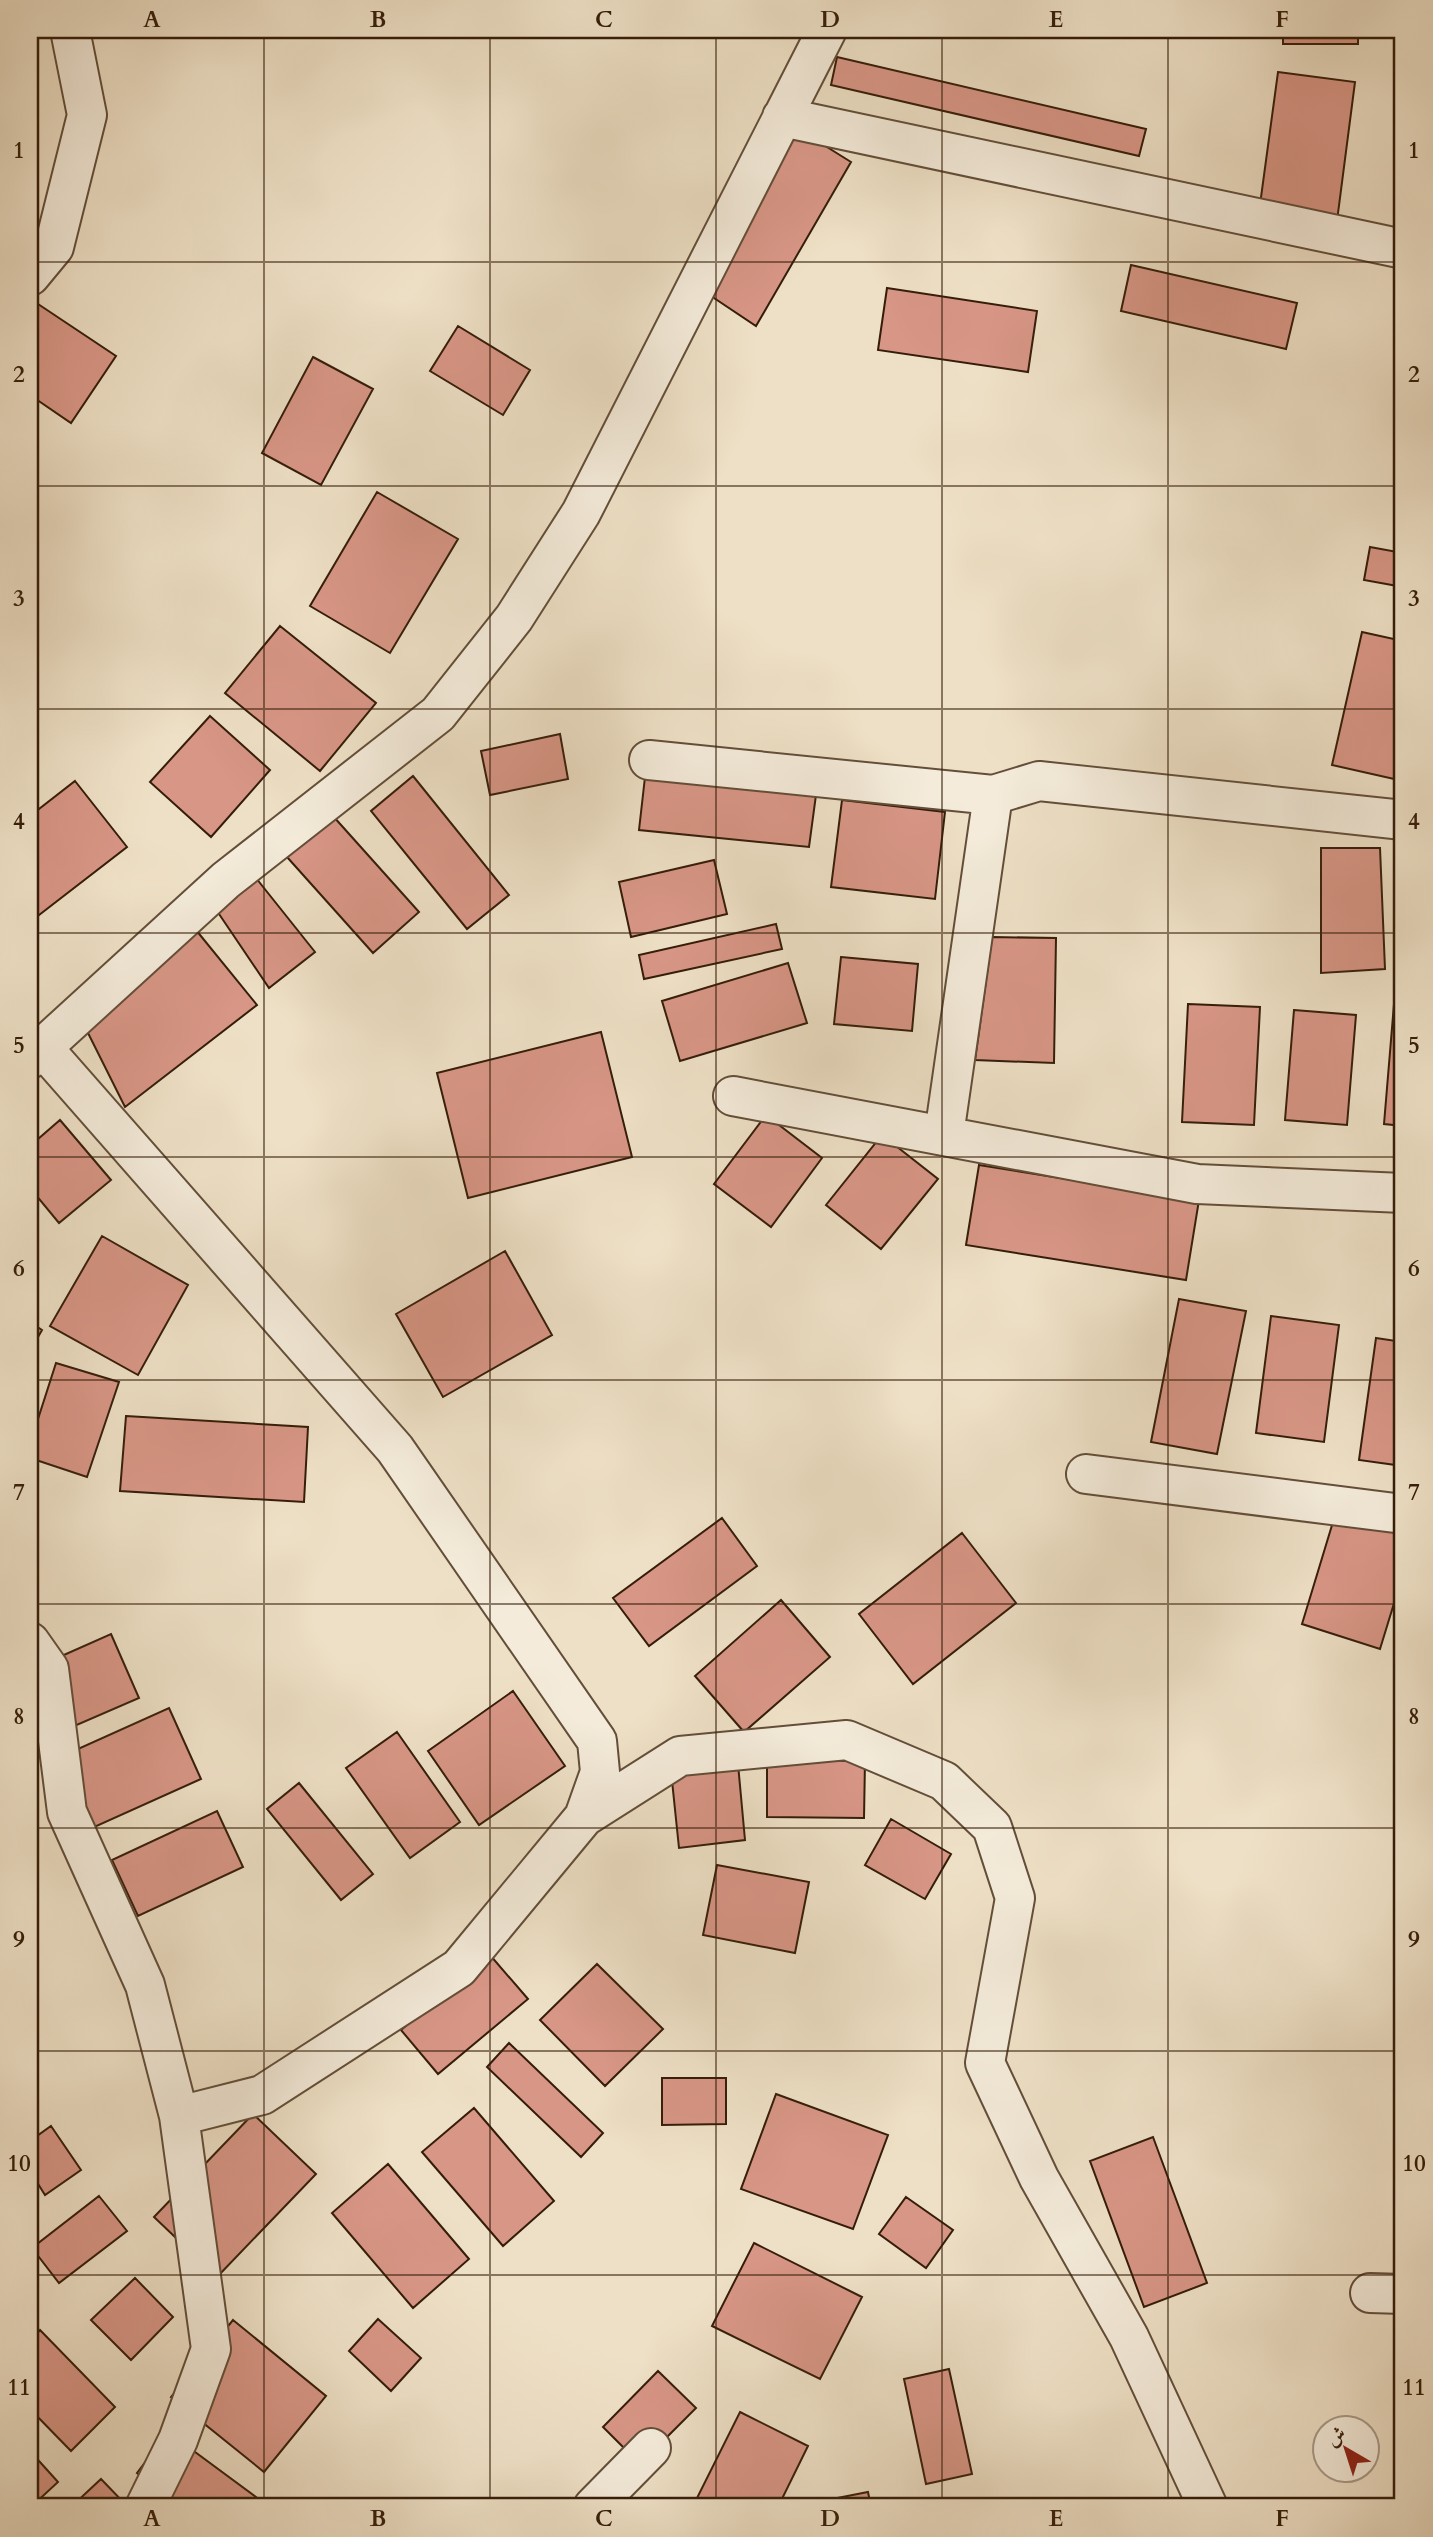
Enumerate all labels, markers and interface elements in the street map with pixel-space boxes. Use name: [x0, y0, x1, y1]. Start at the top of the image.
text: A: [143, 4, 161, 35]
text: B: [370, 4, 386, 35]
text: C: [595, 4, 613, 35]
text: D: [820, 4, 840, 35]
text: E: [1049, 4, 1063, 35]
text: F: [1275, 4, 1289, 35]
text: 1: [13, 135, 25, 166]
text: 1: [1408, 135, 1420, 166]
text: 2: [13, 359, 25, 390]
text: 2: [1408, 359, 1420, 390]
text: 3: [13, 583, 25, 614]
text: 3: [1408, 583, 1420, 614]
text: 4: [13, 806, 25, 837]
text: 4: [1408, 806, 1420, 837]
text: 5: [13, 1030, 25, 1061]
text: 5: [1408, 1030, 1420, 1061]
text: 6: [13, 1253, 25, 1284]
text: 6: [1408, 1253, 1420, 1284]
text: 7: [13, 1477, 25, 1508]
text: 7: [1408, 1477, 1420, 1508]
text: 8: [13, 1701, 25, 1732]
text: 8: [1408, 1701, 1420, 1732]
text: 9: [13, 1924, 25, 1955]
text: 9: [1408, 1924, 1420, 1955]
text: 10: [7, 2148, 31, 2179]
text: 10: [1402, 2148, 1426, 2179]
text: 11: [7, 2372, 31, 2403]
text: 11: [1402, 2372, 1426, 2403]
north arrow: [1310, 2414, 1380, 2484]
text: ش: [1320, 2421, 1351, 2453]
text: A: [143, 2503, 161, 2534]
text: B: [370, 2503, 386, 2534]
text: C: [595, 2503, 613, 2534]
text: D: [820, 2503, 840, 2534]
text: E: [1049, 2503, 1063, 2534]
text: F: [1275, 2503, 1289, 2534]

